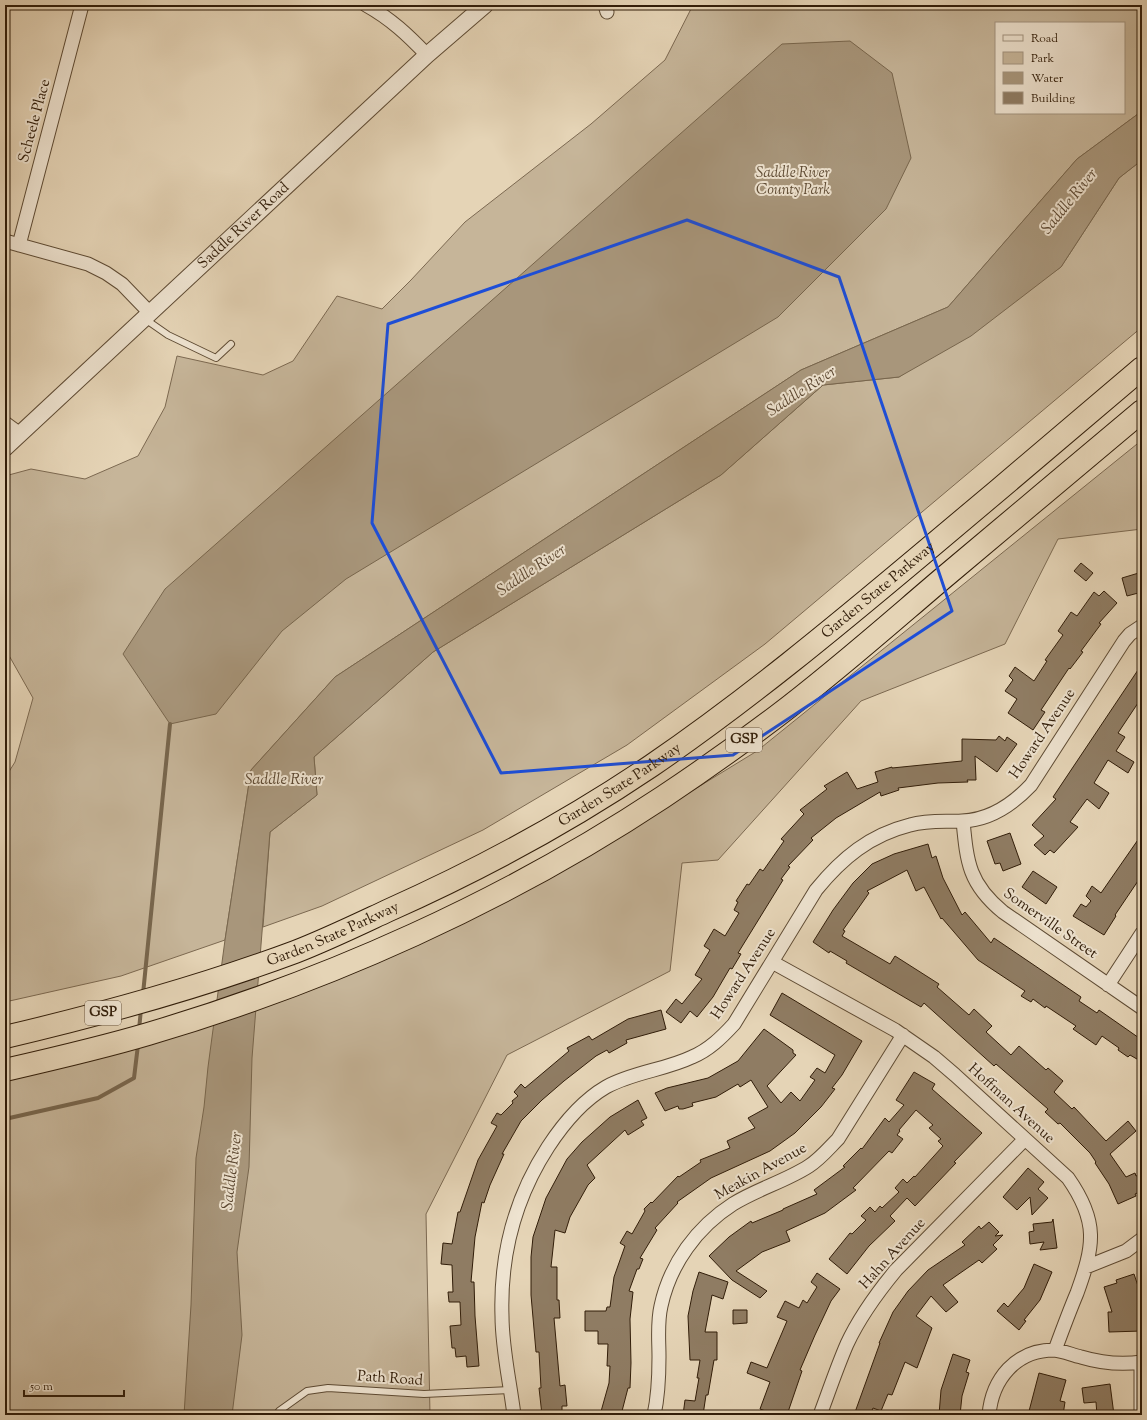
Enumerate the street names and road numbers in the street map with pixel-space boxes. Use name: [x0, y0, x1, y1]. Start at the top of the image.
street label: Scheele Place: [14, 77, 56, 165]
street label: Saddle River Road: [193, 177, 295, 274]
street label: Garden State Parkway: [817, 537, 940, 644]
street label: Howard Avenue: [1005, 685, 1081, 783]
road number: GSP: [726, 728, 762, 752]
street label: Garden State Parkway: [554, 737, 686, 832]
street label: Somerville Street: [998, 883, 1102, 965]
street label: Garden State Parkway: [264, 896, 403, 972]
street label: Howard Avenue: [707, 924, 781, 1024]
road number: GSP: [85, 1001, 121, 1025]
street label: Hoffman Avenue: [963, 1059, 1059, 1149]
street label: Meakin Avenue: [711, 1138, 811, 1206]
street label: Hahn Avenue: [855, 1214, 931, 1294]
street label: Path Road: [356, 1366, 424, 1392]

